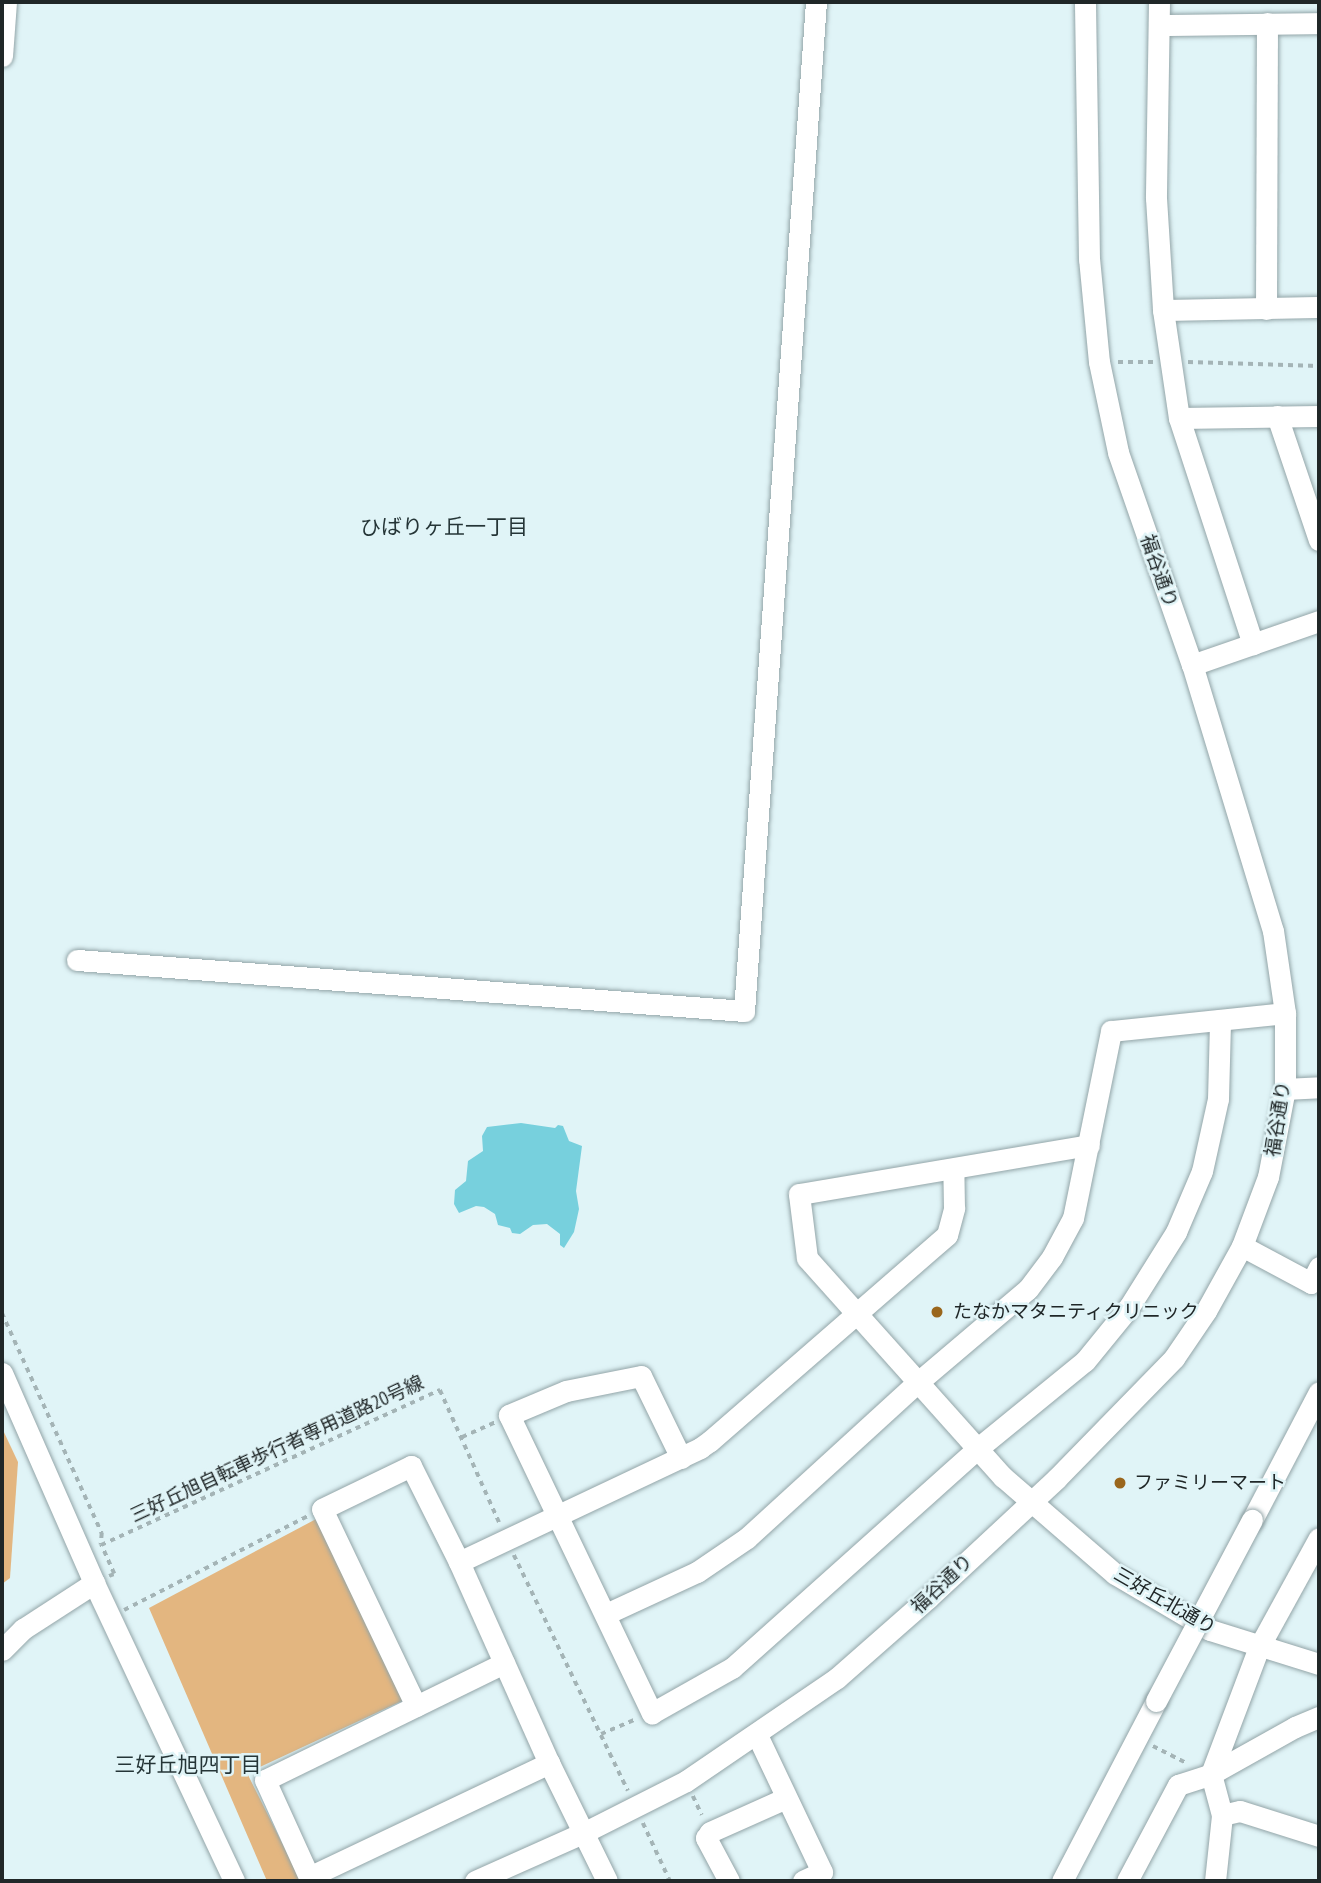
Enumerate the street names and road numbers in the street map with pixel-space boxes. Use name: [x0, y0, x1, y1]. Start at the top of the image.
street label: 福谷通り: [1136, 531, 1182, 611]
street label: 福谷通り: [1261, 1080, 1295, 1158]
street label: 三好丘旭自転車歩行者専用道路20号線: [127, 1371, 427, 1527]
street label: 福谷通り: [906, 1550, 978, 1618]
street label: 三好丘北通り: [1110, 1563, 1220, 1639]

